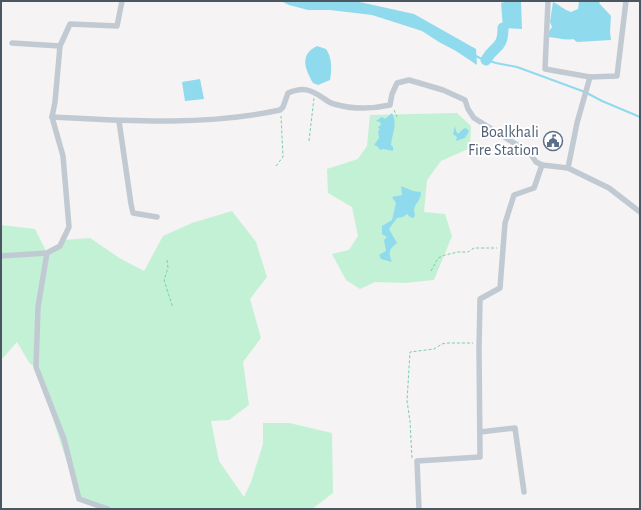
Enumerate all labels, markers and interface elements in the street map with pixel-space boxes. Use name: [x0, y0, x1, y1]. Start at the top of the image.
place label: Boalkhali Fire Station: [468, 124, 539, 158]
public building icon: Boalkhali Fire Station: [542, 130, 564, 152]

